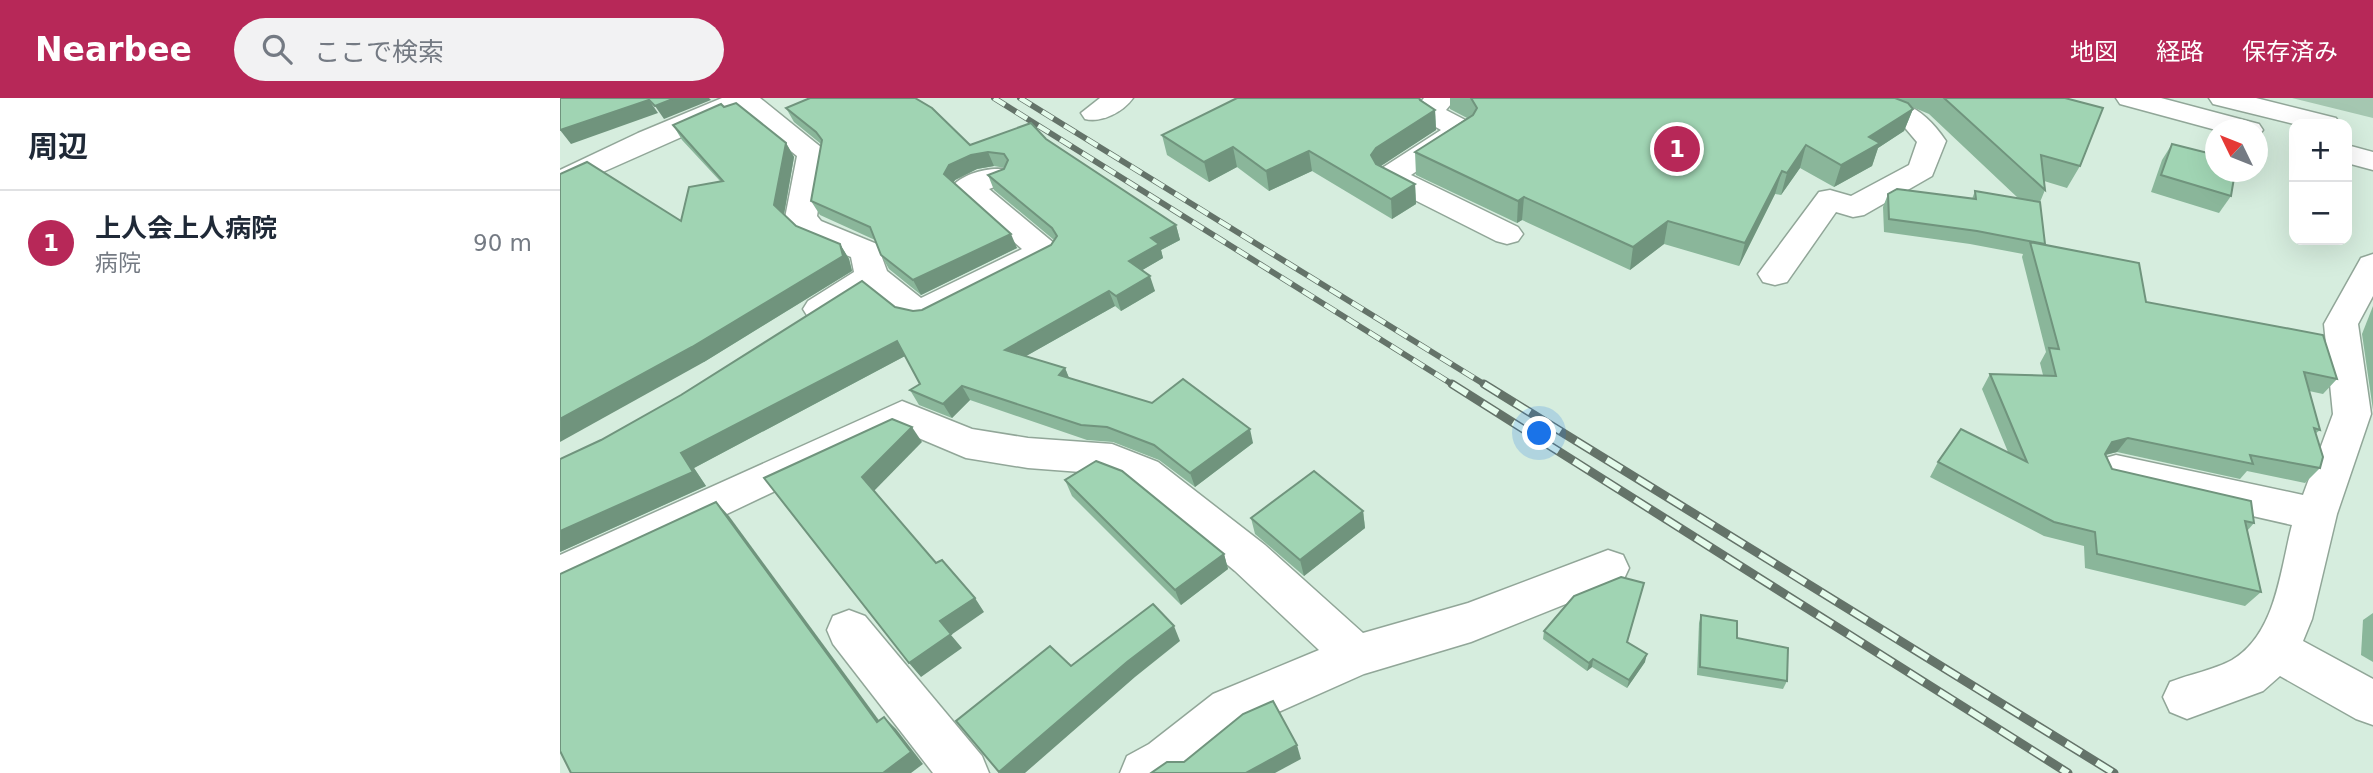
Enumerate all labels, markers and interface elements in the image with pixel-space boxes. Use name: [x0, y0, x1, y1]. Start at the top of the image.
search box: [234, 18, 724, 81]
text: Nearbee: [35, 30, 192, 69]
icon: search: [258, 30, 296, 68]
text: ここで検索: [314, 37, 444, 67]
text: 地図: [2070, 38, 2118, 66]
text: 経路: [2156, 38, 2204, 66]
text: 保存済み: [2242, 38, 2338, 66]
north arrow: [2205, 119, 2268, 182]
map controls: [2289, 119, 2352, 245]
button: +: [2289, 119, 2352, 182]
pin: 1: [1654, 123, 1700, 175]
text: 周辺: [28, 129, 88, 164]
button: −: [2289, 182, 2352, 245]
text: 上人会上人病院: [95, 213, 277, 243]
text: 1: [43, 230, 59, 256]
text: 90 m: [473, 230, 532, 256]
text: 病院: [95, 250, 141, 276]
your location: [1522, 416, 1556, 450]

